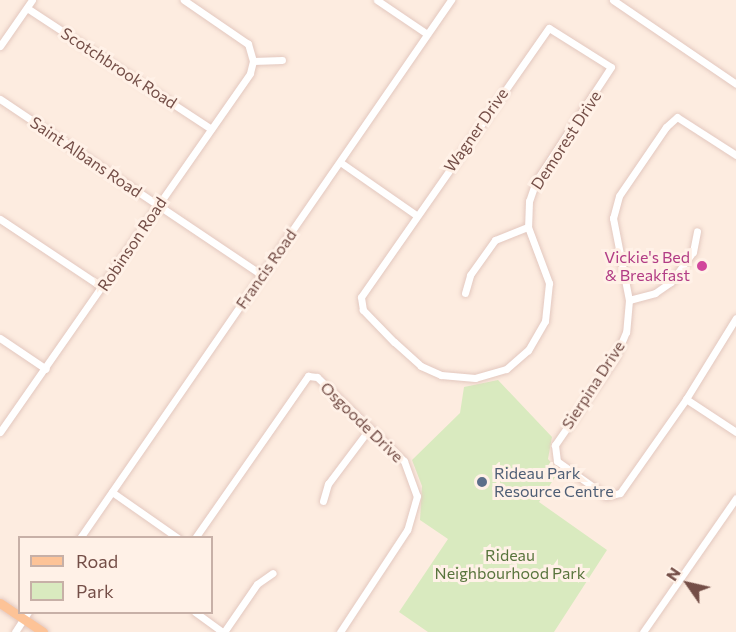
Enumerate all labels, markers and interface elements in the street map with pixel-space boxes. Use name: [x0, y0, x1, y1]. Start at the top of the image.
street label: Scotchbrook Road: [58, 23, 180, 113]
street label: Wagner Drive: [440, 84, 512, 176]
street label: Demorest Drive: [527, 87, 605, 193]
street label: Saint Albans Road: [27, 113, 145, 201]
street label: Robinson Road: [94, 193, 170, 295]
street label: Francis Road: [232, 226, 300, 312]
place label: Vickie's Bed & Breakfast: [604, 247, 690, 285]
marker: Vickie's Bed & Breakfast: [695, 259, 709, 273]
street label: Sierpina Drive: [557, 337, 629, 433]
street label: Osgoode Drive: [317, 378, 407, 466]
place label: Rideau Park Resource Centre: [494, 463, 614, 501]
marker: Rideau Park Resource Centre: [475, 475, 489, 489]
legend: [18, 536, 213, 614]
park label: Rideau Neighbourhood Park: [435, 545, 585, 583]
text: Road: [76, 550, 118, 572]
north arrow: [658, 554, 718, 614]
text: N: [661, 563, 684, 584]
text: Park: [76, 580, 114, 602]

